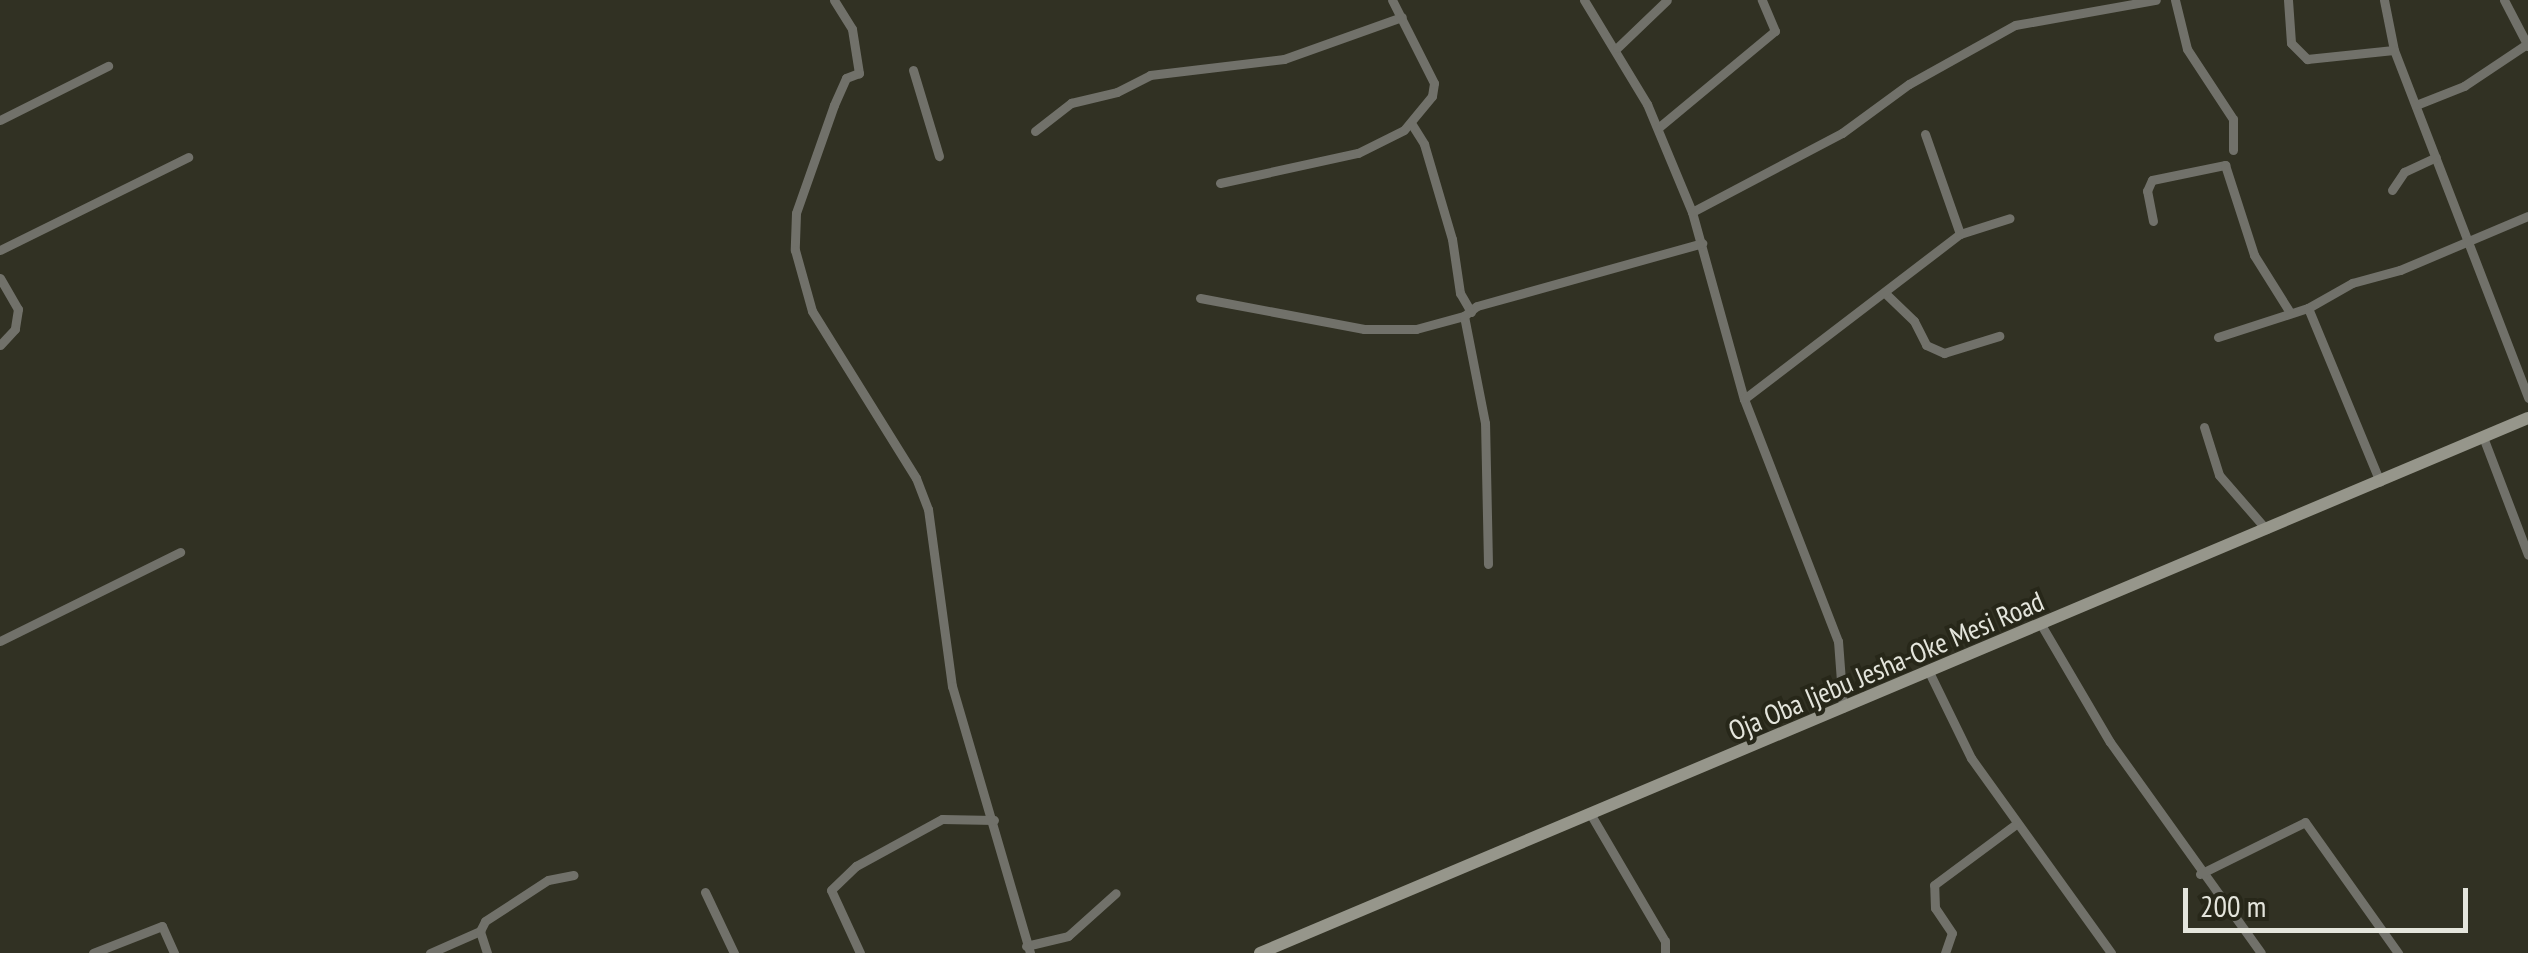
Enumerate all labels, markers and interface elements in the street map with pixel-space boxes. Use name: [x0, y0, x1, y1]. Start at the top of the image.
street label: Oja Oba Ijebu Jesha-Oke Mesi Road: [1723, 584, 2049, 748]
scale bar: [2188, 868, 2473, 930]
text: 200 m: [2200, 886, 2266, 925]

